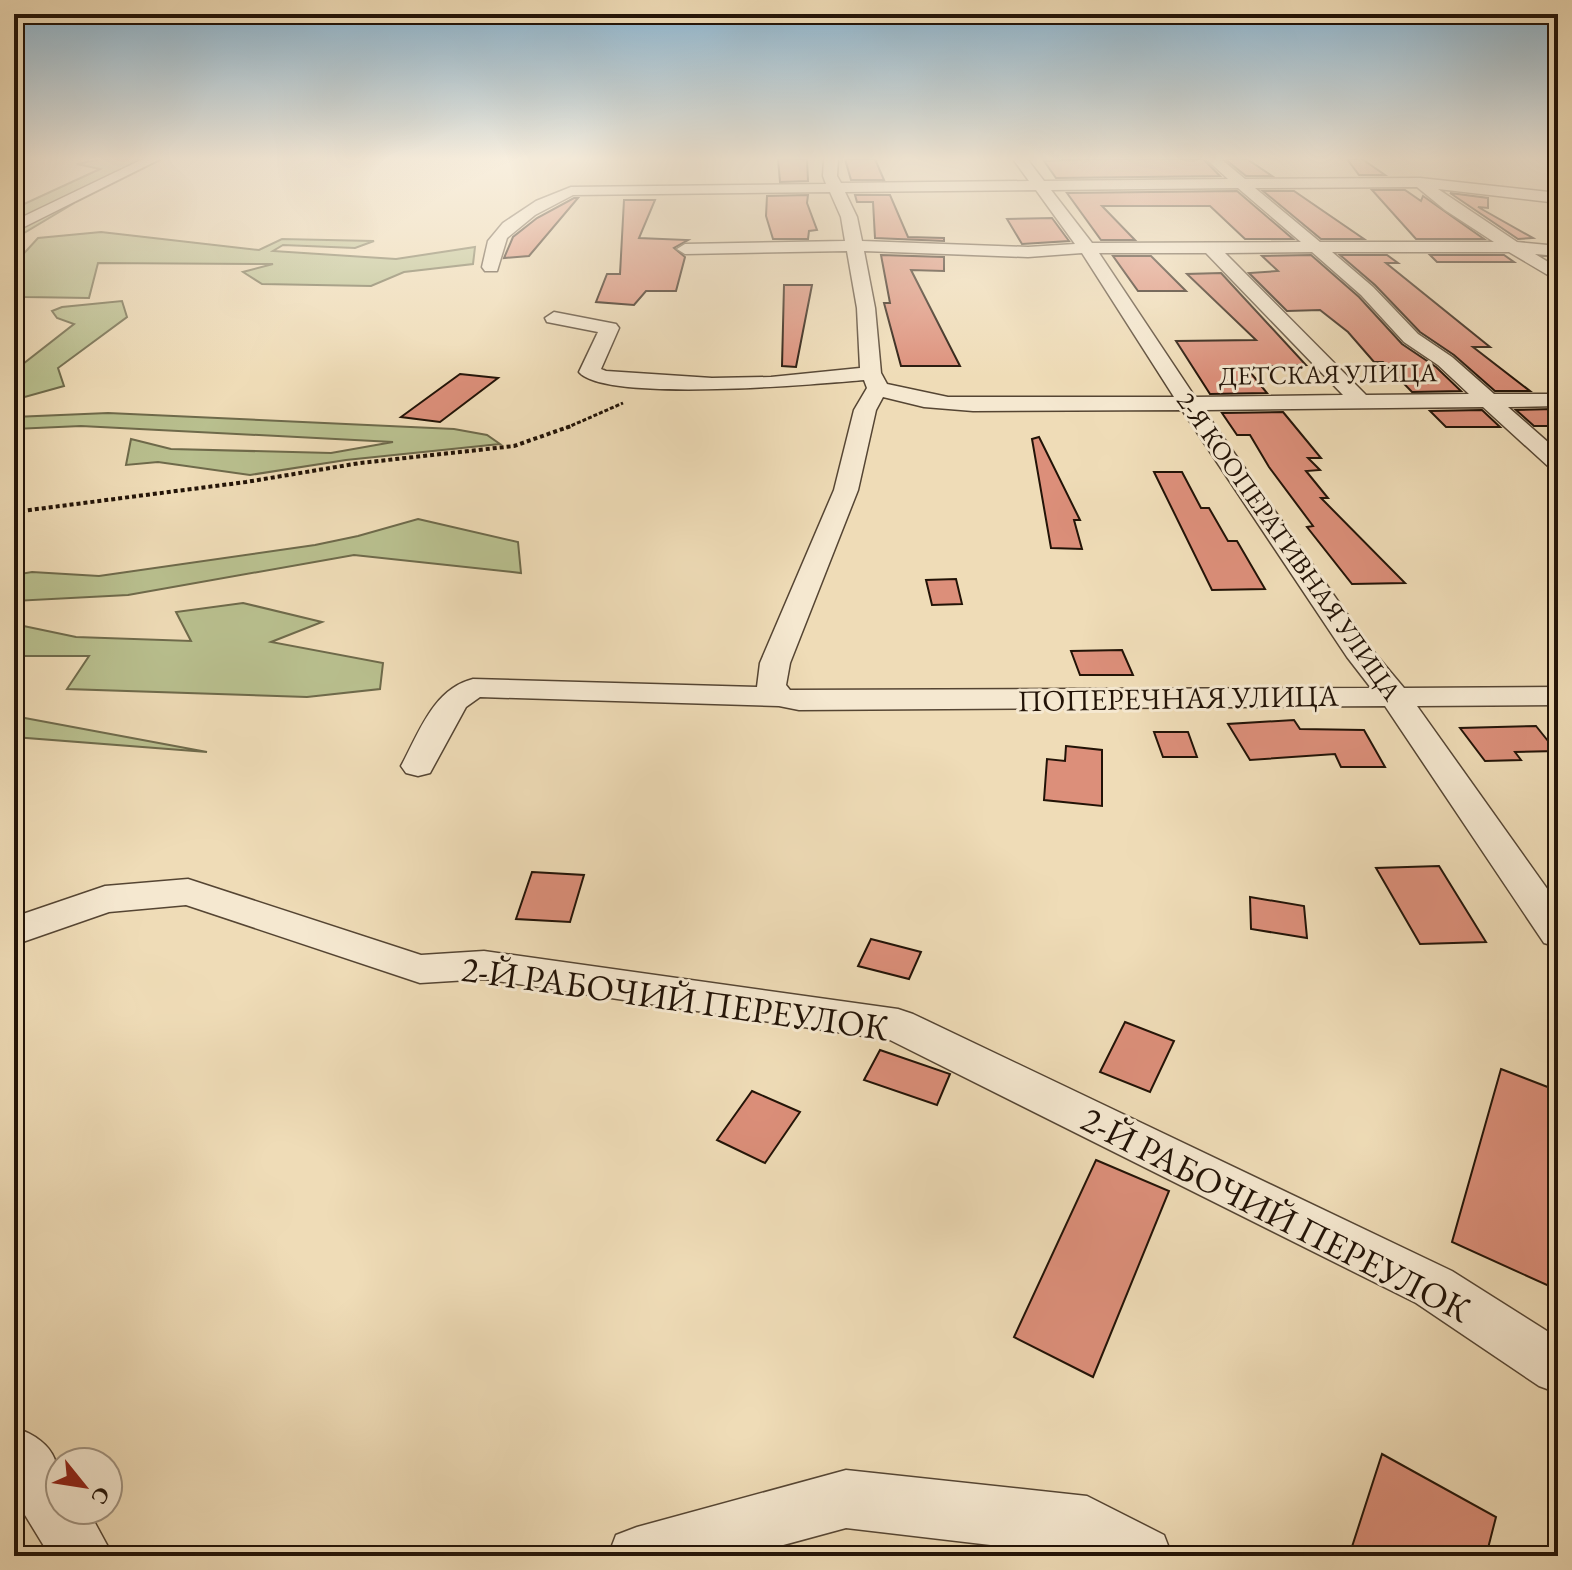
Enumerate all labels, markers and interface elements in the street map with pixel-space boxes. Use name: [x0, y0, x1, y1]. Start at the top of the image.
street label: ДЕТСКАЯ УЛИЦА: [1218, 355, 1439, 393]
street label: 2-Я КООПЕРАТИВНАЯ УЛИЦА: [1169, 385, 1409, 708]
street label: ПОПЕРЕЧНАЯ УЛИЦА: [1017, 676, 1339, 720]
street label: 2-Й РАБОЧИЙ ПЕРЕУЛОК: [458, 945, 892, 1051]
street label: 2-Й РАБОЧИЙ ПЕРЕУЛОК: [1073, 1095, 1479, 1333]
north arrow: [44, 1446, 124, 1526]
text: С: [84, 1482, 117, 1510]

